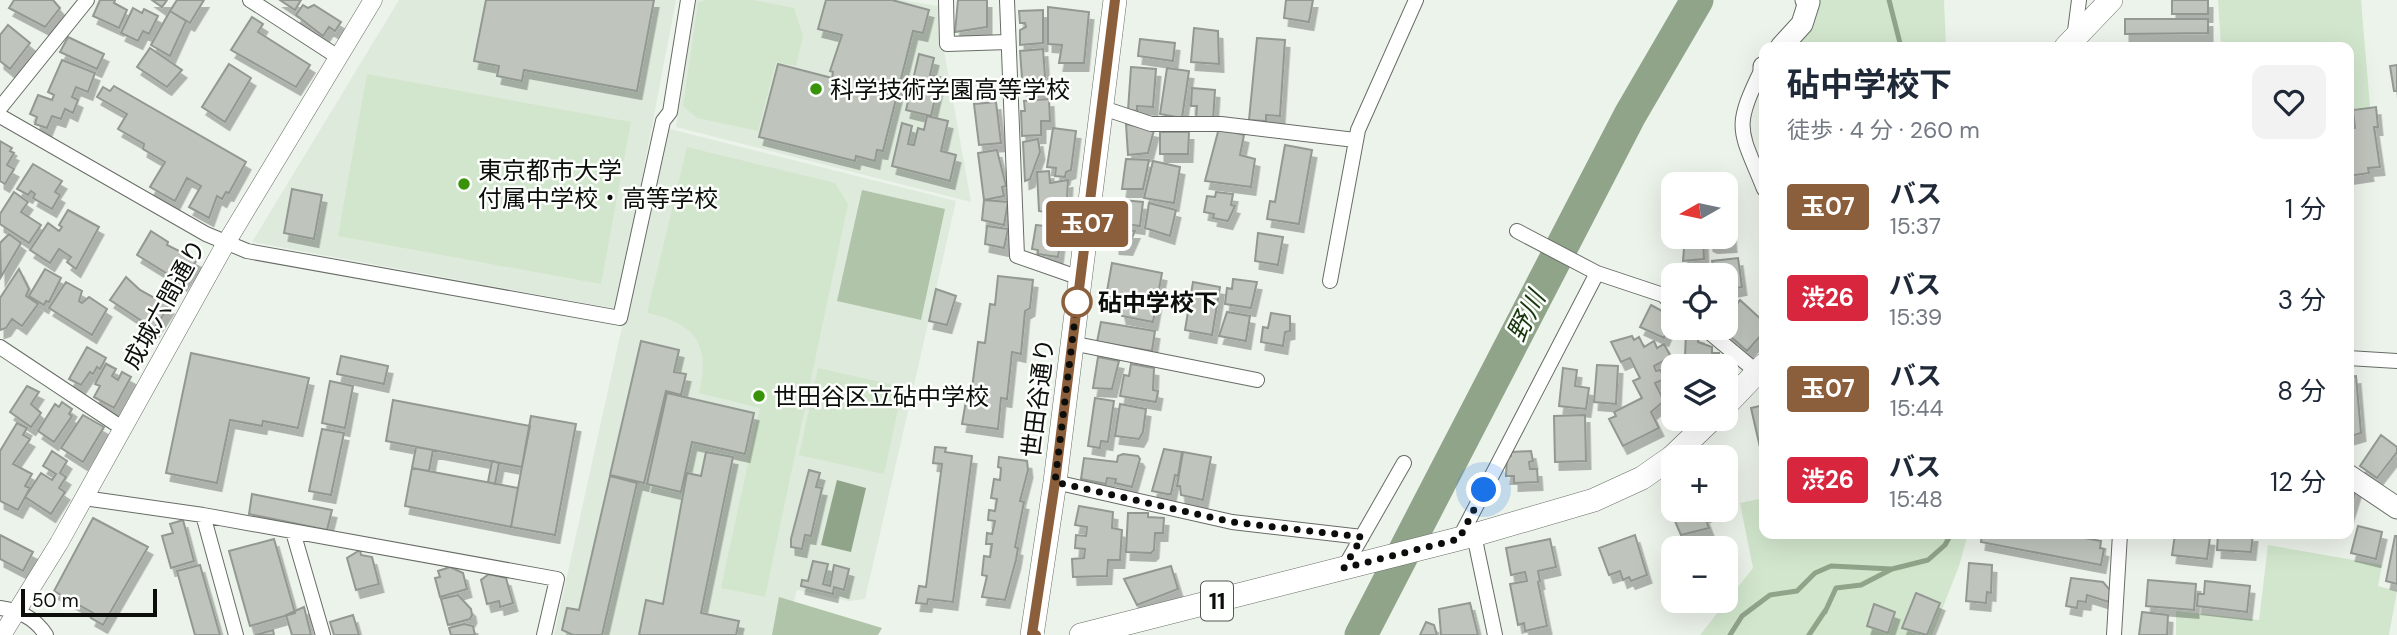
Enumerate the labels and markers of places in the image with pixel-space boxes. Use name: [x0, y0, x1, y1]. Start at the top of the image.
place label: 科学技術学園高等学校: [830, 74, 1070, 105]
marker: 科学技術学園高等学校: [808, 81, 824, 97]
place label: 東京都市大学 付属中学校・高等学校: [478, 155, 718, 214]
marker: 東京都市大学 付属中学校・高等学校: [456, 176, 472, 192]
marker: 砧中学校下: [1062, 287, 1092, 317]
place label: 砧中学校下: [1098, 287, 1218, 318]
place label: 世田谷区立砧中学校: [773, 381, 989, 412]
marker: 世田谷区立砧中学校: [751, 388, 767, 404]

